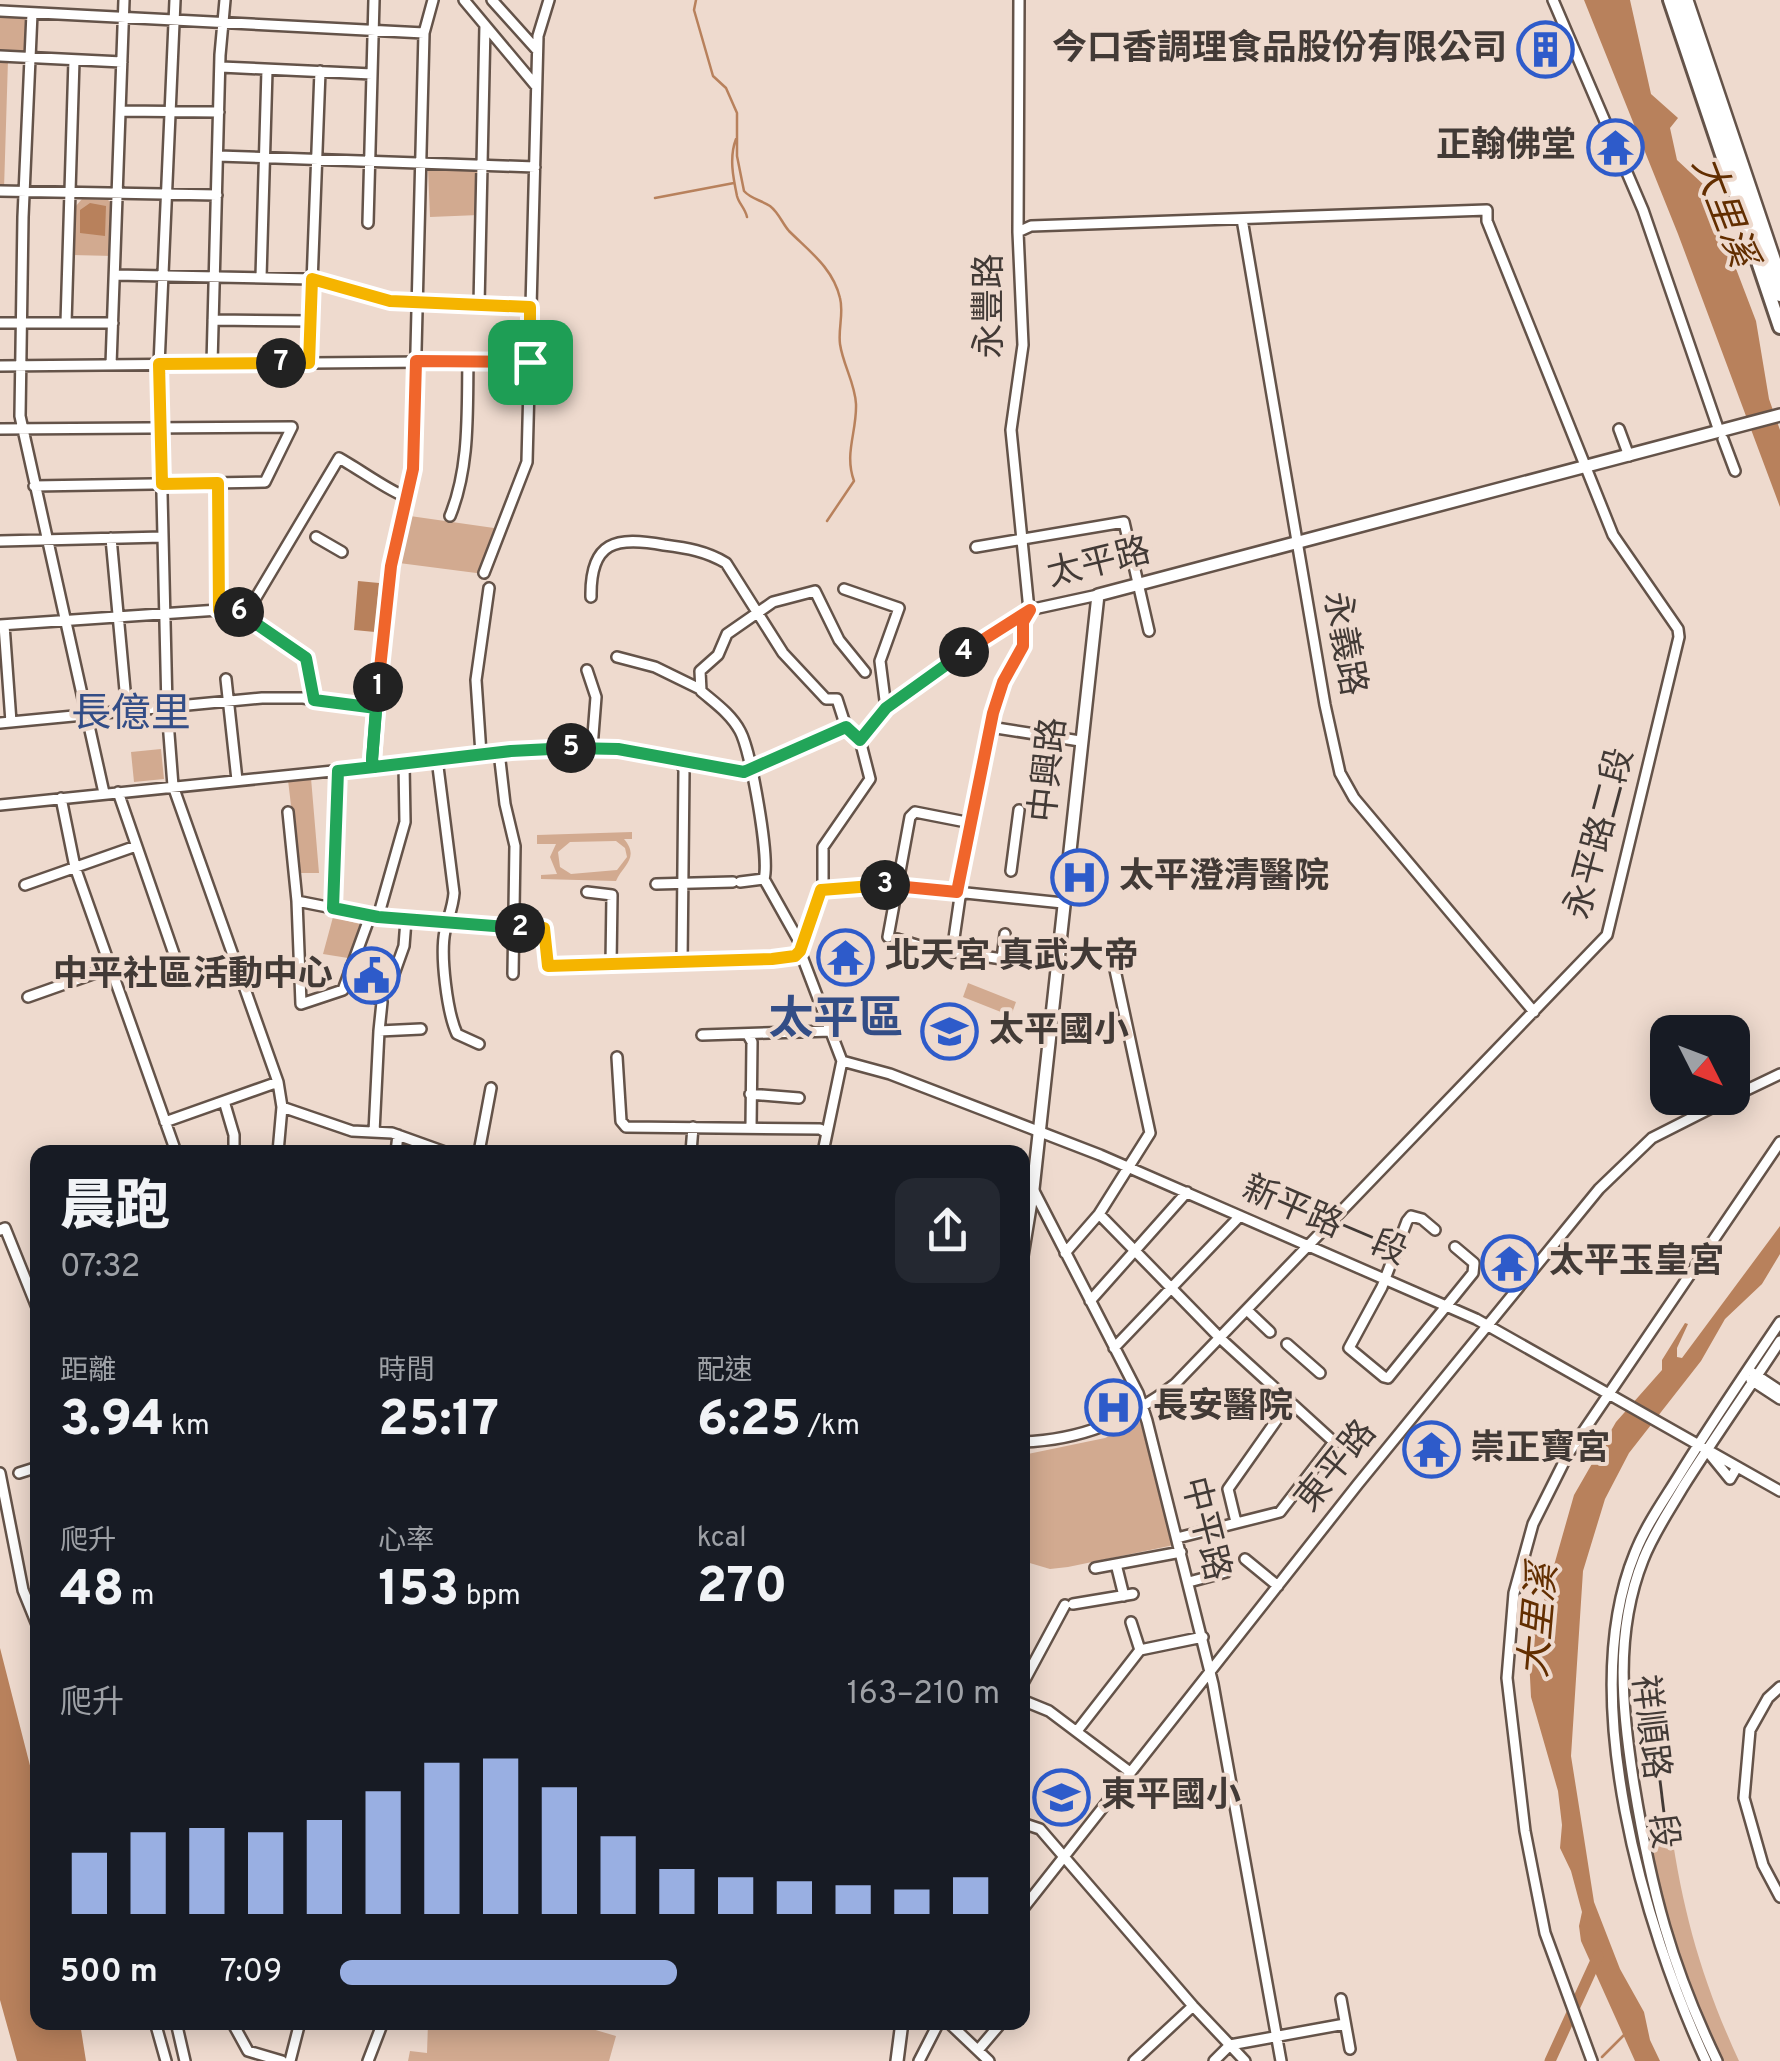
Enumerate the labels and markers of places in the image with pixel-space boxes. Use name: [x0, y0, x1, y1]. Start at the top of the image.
building icon: 今口香調理食品股份有限公司: [1516, 20, 1576, 80]
place label: 今口香調理食品股份有限公司: [1052, 28, 1507, 72]
temple icon: 正翰佛堂: [1585, 117, 1645, 177]
place label: 正翰佛堂: [1436, 125, 1576, 169]
pin: [488, 320, 573, 405]
pin: 7: [256, 338, 306, 388]
pin: 6: [214, 587, 264, 637]
pin: 4: [939, 627, 989, 677]
pin: 1: [353, 662, 403, 712]
pin: 5: [546, 723, 596, 773]
hospital icon: 太平澄清醫院: [1050, 848, 1110, 908]
place label: 太平澄清醫院: [1119, 856, 1329, 900]
pin: 3: [860, 860, 910, 910]
pin: 2: [495, 903, 545, 953]
temple icon: 北天宮 真武大帝: [816, 928, 876, 988]
place label: 北天宮 真武大帝: [885, 936, 1139, 980]
public building icon: 中平社區活動中心: [342, 946, 402, 1006]
place label: 中平社區活動中心: [53, 954, 333, 998]
school or university icon: 太平國小: [920, 1002, 980, 1062]
place label: 太平國小: [989, 1010, 1129, 1054]
temple icon: 太平玉皇宮: [1480, 1233, 1540, 1293]
place label: 太平玉皇宮: [1549, 1241, 1724, 1285]
hospital icon: 長安醫院: [1084, 1378, 1144, 1438]
place label: 長安醫院: [1153, 1386, 1293, 1430]
temple icon: 崇正寶宮: [1401, 1420, 1461, 1480]
place label: 崇正寶宮: [1470, 1428, 1610, 1472]
school or university icon: 東平國小: [1032, 1767, 1092, 1827]
place label: 東平國小: [1101, 1775, 1241, 1819]

